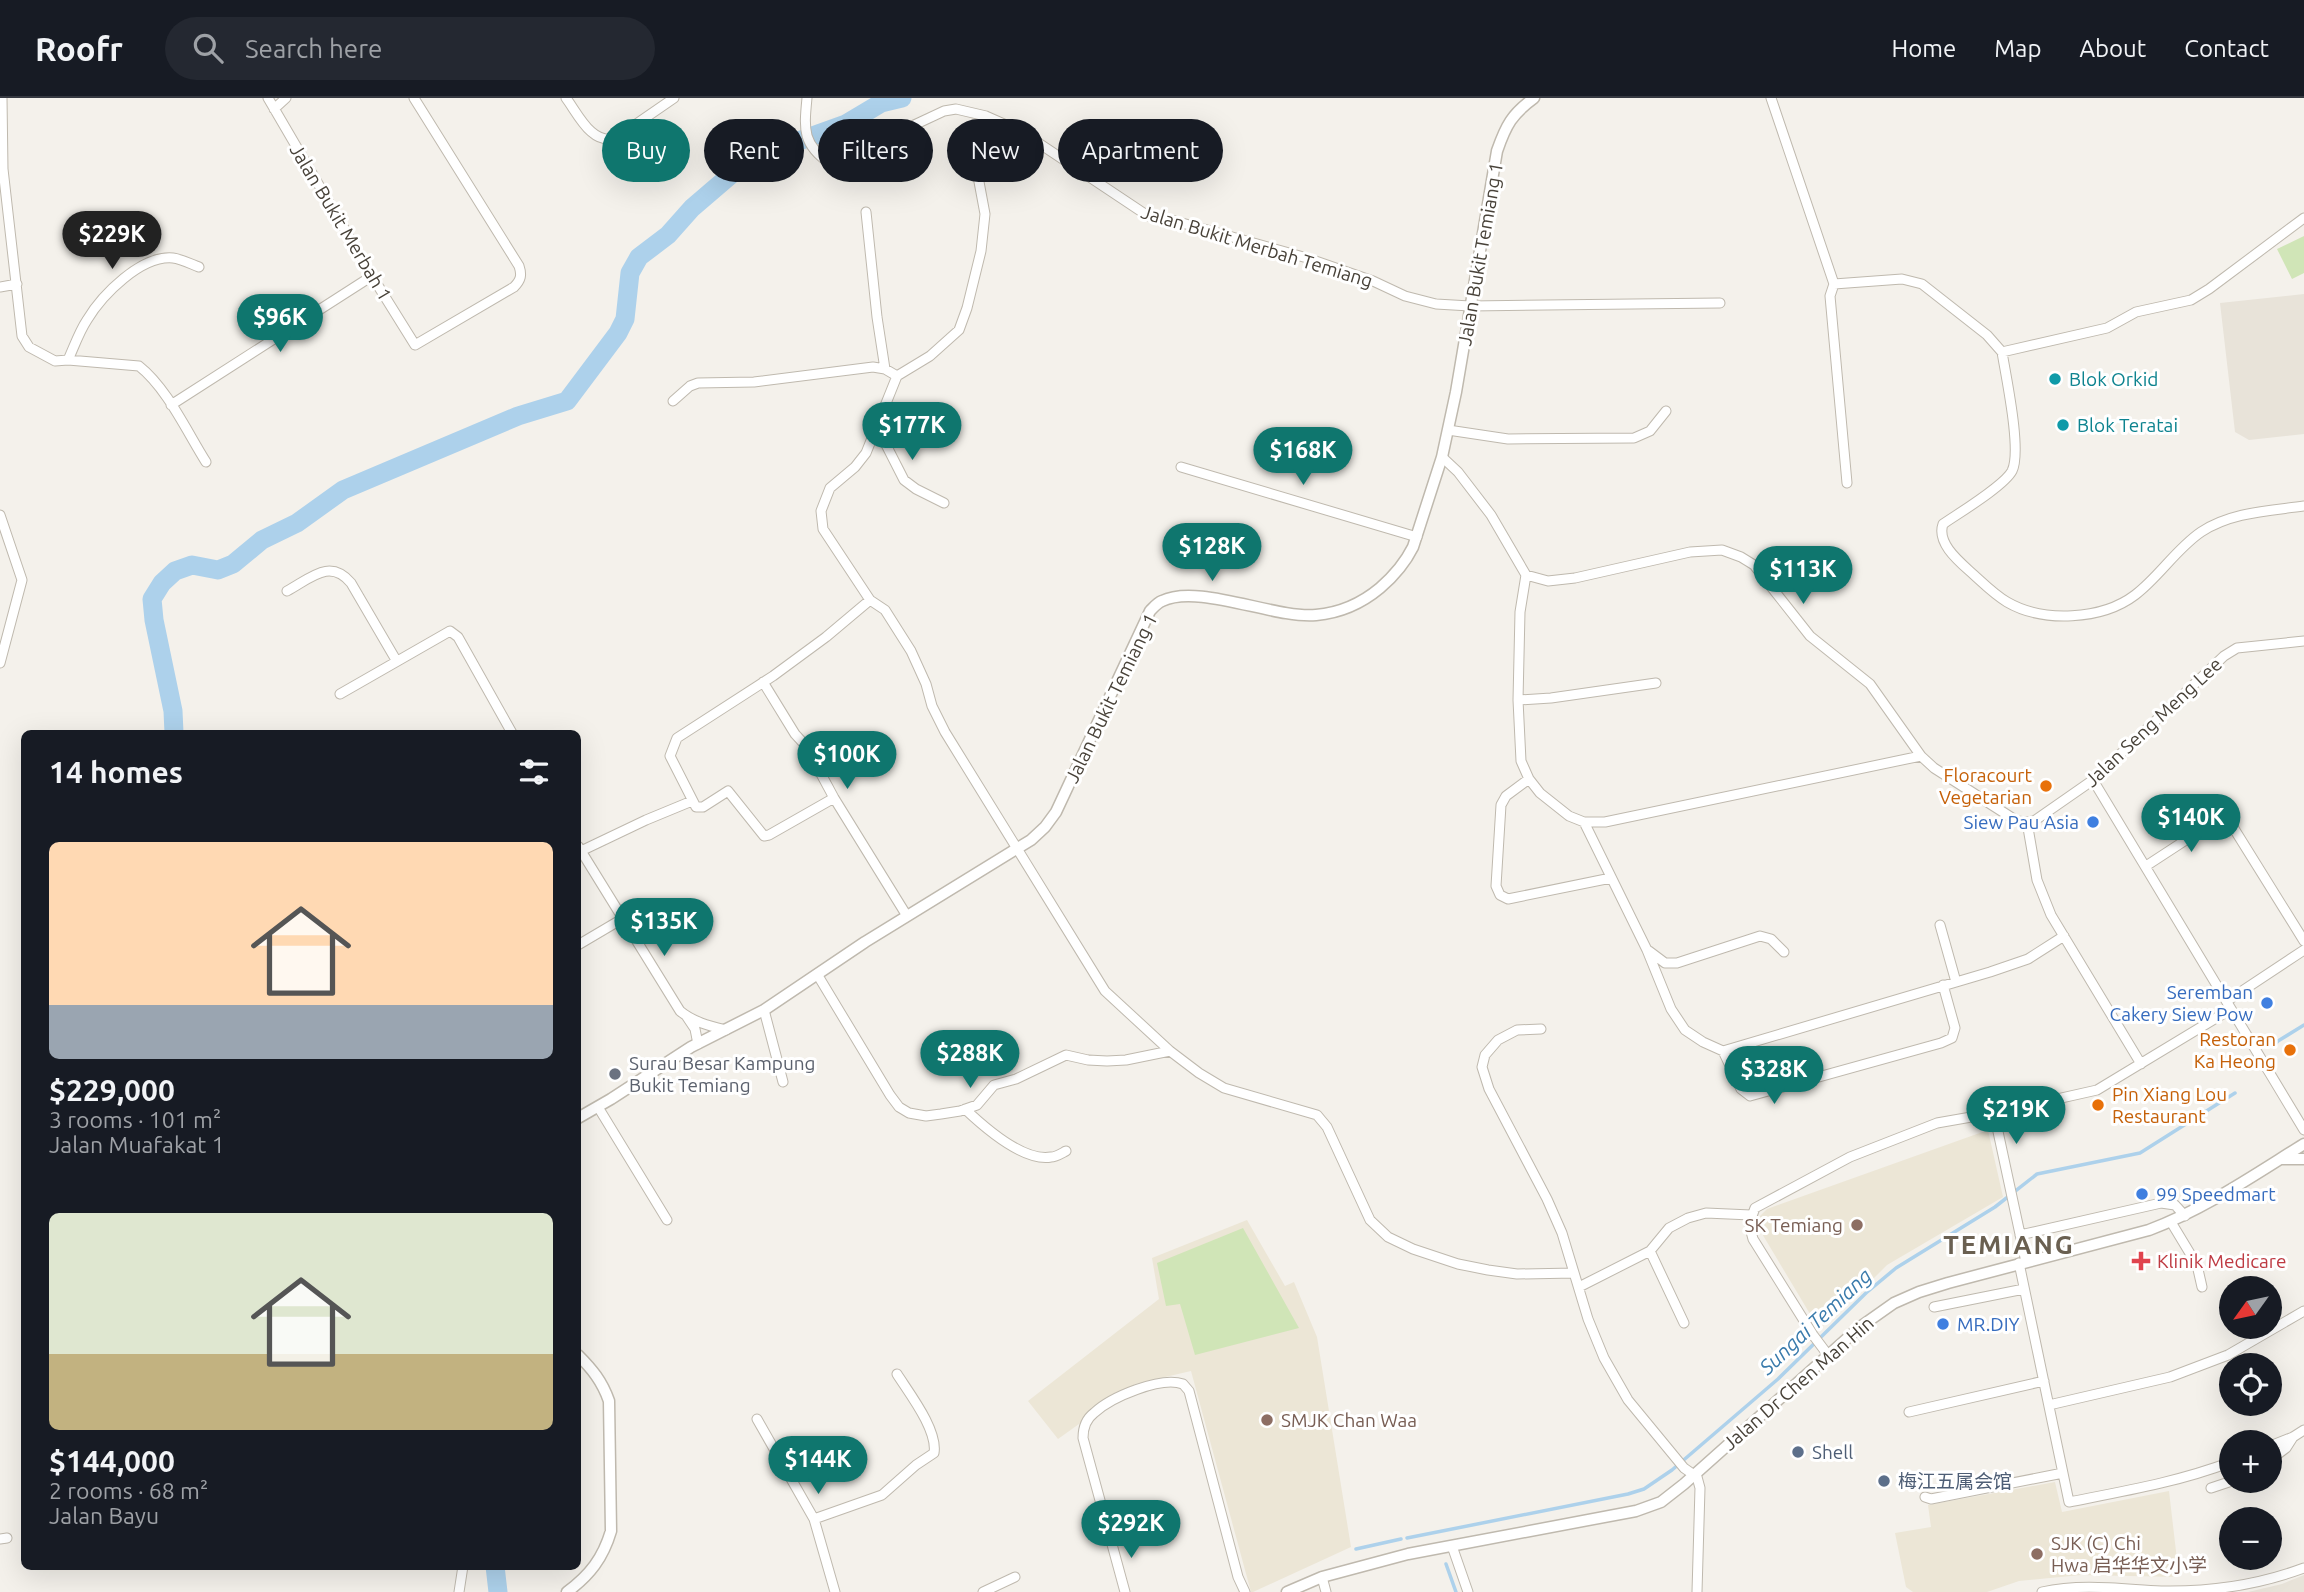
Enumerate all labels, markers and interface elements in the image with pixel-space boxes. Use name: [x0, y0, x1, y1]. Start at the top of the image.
search box: [165, 17, 655, 80]
icon: search: [189, 29, 227, 67]
text: Roofr: [35, 30, 123, 67]
text: Search here: [245, 34, 382, 63]
text: Home: [1891, 35, 1956, 62]
text: Map: [1994, 35, 2041, 62]
text: About: [2079, 35, 2146, 62]
text: Contact: [2184, 35, 2269, 62]
chip: Buy: [602, 119, 690, 182]
chip: Rent: [704, 119, 804, 182]
chip: Filters: [818, 119, 933, 182]
chip: New: [947, 119, 1044, 182]
chip: Apartment: [1058, 119, 1223, 182]
street label: Jalan Bukit Merbah 1: [285, 140, 397, 304]
street label: Jalan Bukit Temiang 1: [1453, 161, 1507, 347]
street label: Jalan Bukit Merbah Temiang: [1139, 200, 1375, 292]
pin: $229K: [63, 212, 161, 271]
text: $229K: [78, 221, 146, 246]
pin: $96K: [239, 294, 321, 354]
text: $96K: [253, 304, 307, 329]
place label: Blok Orkid: [2069, 368, 2158, 390]
marker: Blok Orkid: [2047, 371, 2063, 387]
pin: $177K: [863, 402, 961, 462]
text: $177K: [878, 412, 946, 437]
place label: Blok Teratai: [2077, 414, 2178, 436]
marker: Blok Teratai: [2055, 417, 2071, 433]
pin: $168K: [1254, 428, 1352, 487]
text: $168K: [1269, 437, 1337, 462]
pin: $128K: [1163, 524, 1261, 583]
text: $128K: [1178, 533, 1246, 558]
pin: $113K: [1754, 546, 1852, 606]
text: $113K: [1769, 556, 1837, 581]
street label: Jalan Bukit Temiang 1: [1060, 610, 1162, 786]
street label: Jalan Seng Meng Lee: [2080, 653, 2226, 791]
pin: $100K: [798, 732, 896, 791]
text: $100K: [813, 741, 881, 766]
icon: filters: [515, 753, 553, 791]
text: 14 homes: [49, 755, 183, 789]
place label: Floracourt Vegetarian: [1939, 764, 2033, 808]
marker: Floracourt Vegetarian: [2038, 778, 2054, 794]
pin: $140K: [2142, 794, 2240, 854]
text: $140K: [2157, 804, 2225, 829]
place label: Siew Pau Asia: [1963, 811, 2079, 833]
marker: Siew Pau Asia: [2085, 814, 2101, 830]
icon: home: [238, 888, 364, 1014]
pin: $135K: [615, 898, 713, 958]
text: $135K: [630, 908, 698, 933]
place label: Seremban Cakery Siew Pow: [2110, 981, 2253, 1025]
marker: Seremban Cakery Siew Pow: [2259, 995, 2275, 1011]
place label: Restoran Ka Heong: [2194, 1028, 2276, 1072]
pin: $288K: [921, 1030, 1019, 1090]
text: $288K: [936, 1040, 1004, 1065]
marker: Restoran Ka Heong: [2282, 1042, 2298, 1058]
pin: $328K: [1725, 1046, 1823, 1106]
place label: Surau Besar Kampung Bukit Temiang: [629, 1052, 816, 1096]
text: $328K: [1740, 1056, 1808, 1081]
marker: Surau Besar Kampung Bukit Temiang: [607, 1066, 623, 1082]
text: $229,000: [49, 1073, 175, 1107]
place label: Pin Xiang Lou Restaurant: [2112, 1083, 2227, 1127]
pin: $219K: [1967, 1086, 2065, 1146]
text: $219K: [1982, 1096, 2050, 1121]
marker: Pin Xiang Lou Restaurant: [2090, 1097, 2106, 1113]
text: 3 rooms · 101 m²: [49, 1107, 221, 1132]
text: Jalan Muafakat 1: [49, 1132, 225, 1157]
place label: 99 Speedmart: [2156, 1183, 2276, 1205]
marker: 99 Speedmart: [2134, 1186, 2150, 1202]
place label: SK Temiang: [1744, 1214, 1843, 1236]
marker: SK Temiang: [1849, 1217, 1865, 1233]
district label: TEMIANG: [1943, 1230, 2075, 1259]
place label: Klinik Medicare: [2157, 1250, 2287, 1272]
marker: Klinik Medicare: [2131, 1251, 2151, 1271]
icon: home: [238, 1259, 364, 1385]
water label: Sungai Temiang: [1753, 1263, 1876, 1380]
north arrow: [2219, 1276, 2282, 1339]
map controls: [2219, 1276, 2282, 1570]
street label: Jalan Dr Chen Man Hin: [1718, 1312, 1878, 1454]
place label: MR.DIY: [1957, 1313, 2020, 1335]
marker: MR.DIY: [1935, 1316, 1951, 1332]
button: locate: [2219, 1353, 2282, 1416]
place label: SMJK Chan Waa: [1281, 1409, 1417, 1431]
marker: SMJK Chan Waa: [1259, 1412, 1275, 1428]
button: +: [2219, 1430, 2282, 1493]
pin: $144K: [769, 1436, 867, 1496]
place label: Shell: [1812, 1441, 1853, 1463]
text: $144,000: [49, 1444, 175, 1478]
marker: Shell: [1790, 1444, 1806, 1460]
text: $144K: [784, 1446, 852, 1471]
place label: 梅江五属会馆: [1898, 1470, 2012, 1492]
marker: 梅江五属会馆: [1876, 1473, 1892, 1489]
text: 2 rooms · 68 m²: [49, 1478, 208, 1503]
pin: $292K: [1082, 1500, 1180, 1560]
text: Jalan Bayu: [49, 1503, 159, 1528]
button: −: [2219, 1507, 2282, 1570]
text: $292K: [1097, 1510, 1165, 1535]
place label: SJK (C) Chi Hwa 启华华文小学: [2051, 1532, 2207, 1576]
marker: SJK (C) Chi Hwa 启华华文小学: [2029, 1546, 2045, 1562]

